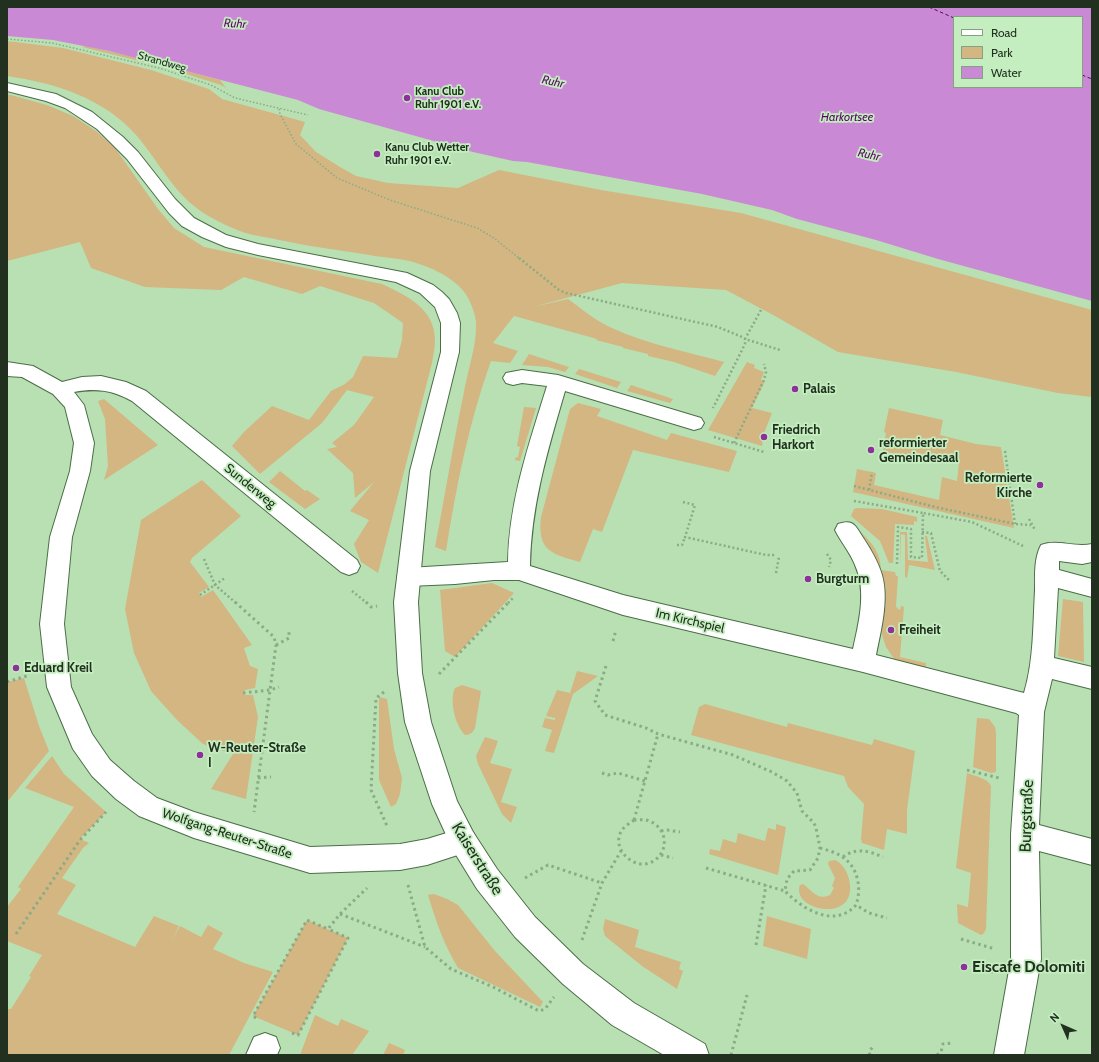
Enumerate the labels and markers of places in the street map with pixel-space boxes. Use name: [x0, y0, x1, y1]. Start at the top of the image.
place label: Kanu Club Ruhr 1901 e.V.: [415, 85, 481, 111]
marker: Kanu Club Ruhr 1901 e.V.: [402, 93, 412, 103]
place label: Kanu Club Wetter Ruhr 1901 e.V.: [385, 141, 469, 167]
marker: Kanu Club Wetter Ruhr 1901 e.V.: [372, 149, 382, 159]
place label: Palais: [803, 381, 836, 397]
marker: Palais: [790, 384, 800, 394]
place label: Friedrich Harkort: [772, 422, 820, 453]
marker: Friedrich Harkort: [759, 432, 769, 442]
place label: reformierter Gemeindesaal: [879, 435, 959, 466]
marker: reformierter Gemeindesaal: [866, 445, 876, 455]
place label: Reformierte Kirche: [965, 470, 1032, 501]
marker: Reformierte Kirche: [1035, 480, 1045, 490]
place label: Burgturm: [816, 571, 869, 587]
marker: Burgturm: [803, 574, 813, 584]
place label: Freiheit: [899, 622, 941, 638]
marker: Freiheit: [886, 625, 896, 635]
place label: Eduard Kreil: [24, 660, 92, 676]
marker: Eduard Kreil: [11, 663, 21, 673]
place label: W-Reuter-Straße I: [208, 740, 306, 771]
marker: W-Reuter-Straße I: [195, 750, 205, 760]
place label: Eiscafe Dolomiti: [972, 957, 1085, 977]
marker: Eiscafe Dolomiti: [959, 962, 969, 972]

